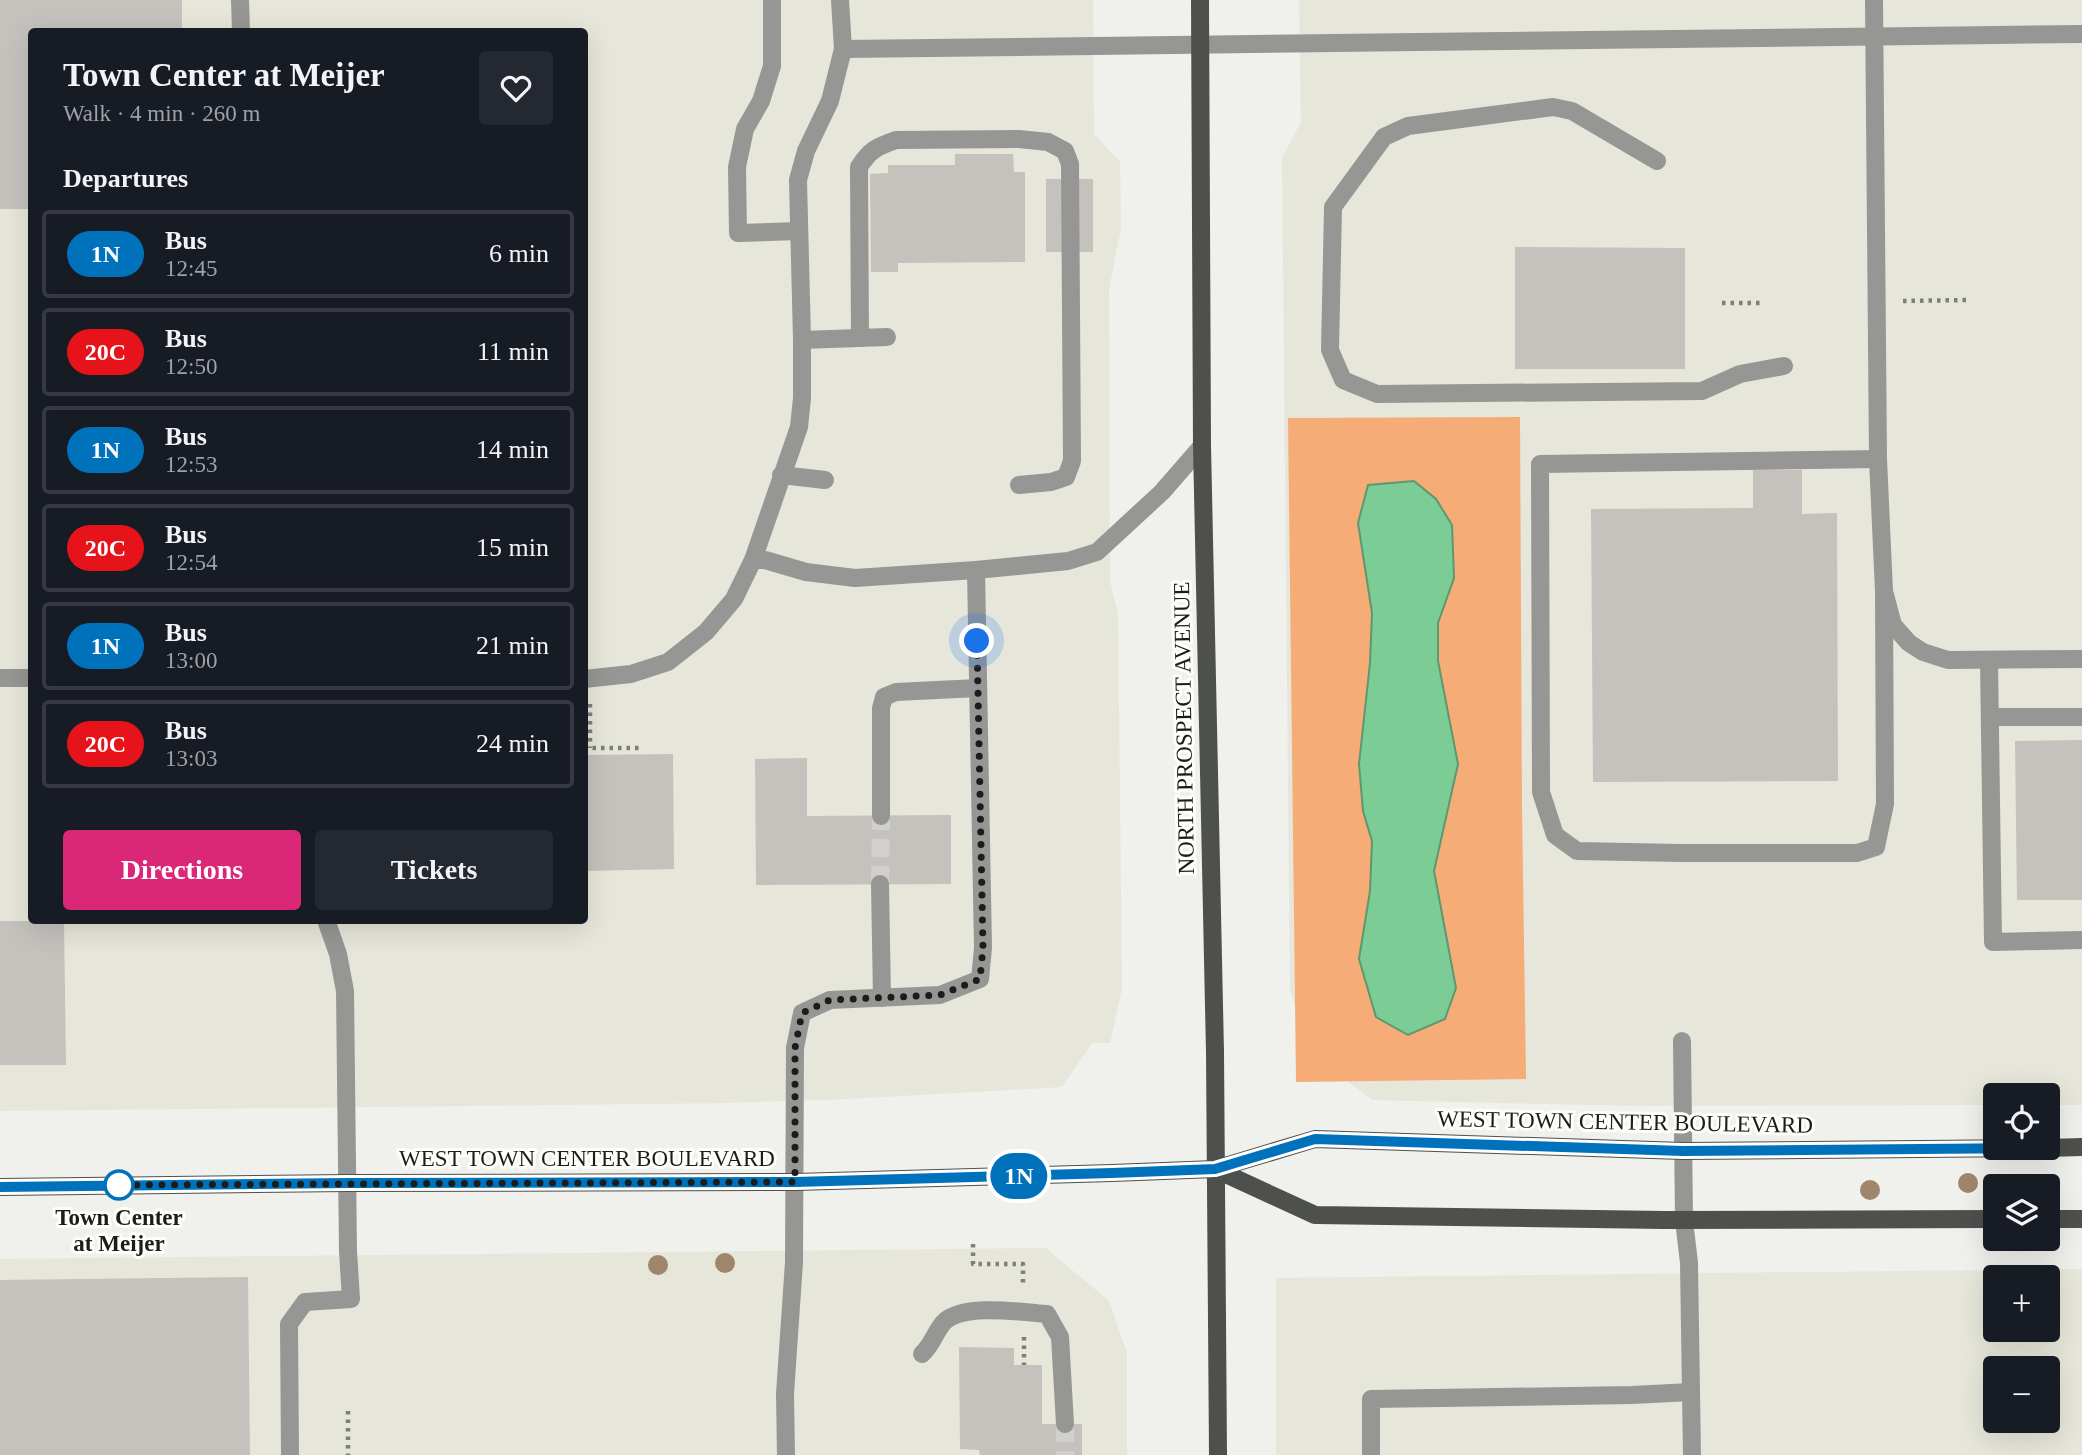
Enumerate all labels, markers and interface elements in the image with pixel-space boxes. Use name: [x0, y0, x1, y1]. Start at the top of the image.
button: heart: [479, 51, 553, 125]
text: Town Center at Meijer: [63, 57, 385, 93]
text: Walk · 4 min · 260 m: [63, 101, 260, 126]
text: Departures: [63, 164, 188, 193]
text: Bus: [165, 226, 207, 255]
text: 6 min: [489, 239, 549, 268]
text: 1N: [91, 241, 120, 267]
text: 12:45: [165, 256, 217, 281]
text: Bus: [165, 324, 207, 353]
text: 11 min: [477, 337, 549, 366]
text: 20C: [85, 339, 126, 365]
text: 12:50: [165, 354, 217, 379]
text: Bus: [165, 422, 207, 451]
text: 14 min: [476, 435, 549, 464]
text: 1N: [91, 437, 120, 463]
text: 12:53: [165, 452, 217, 477]
text: Bus: [165, 520, 207, 549]
text: 15 min: [476, 533, 549, 562]
text: 20C: [85, 535, 126, 561]
text: 12:54: [165, 550, 217, 575]
street label: NORTH PROSPECT AVENUE: [1169, 581, 1199, 875]
text: Bus: [165, 618, 207, 647]
your location: [959, 623, 994, 658]
text: 21 min: [476, 631, 549, 660]
text: 1N: [91, 633, 120, 659]
text: 13:00: [165, 648, 217, 673]
text: Bus: [165, 716, 207, 745]
text: 24 min: [476, 729, 549, 758]
text: 20C: [85, 731, 126, 757]
text: 13:03: [165, 746, 217, 771]
button: Directions: [63, 830, 301, 910]
button: Tickets: [315, 830, 553, 910]
map controls: [1983, 1083, 2060, 1433]
button: locate: [1983, 1083, 2060, 1160]
street label: WEST TOWN CENTER BOULEVARD: [1437, 1106, 1813, 1138]
street label: WEST TOWN CENTER BOULEVARD: [399, 1146, 775, 1171]
line badge: 1N: [988, 1153, 1050, 1199]
text: 1N: [1004, 1163, 1034, 1189]
marker: Town Center at Meijer: [104, 1170, 134, 1200]
button: layers: [1983, 1174, 2060, 1251]
place label: Town Center at Meijer: [55, 1205, 183, 1256]
button: +: [1983, 1265, 2060, 1342]
button: −: [1983, 1356, 2060, 1433]

